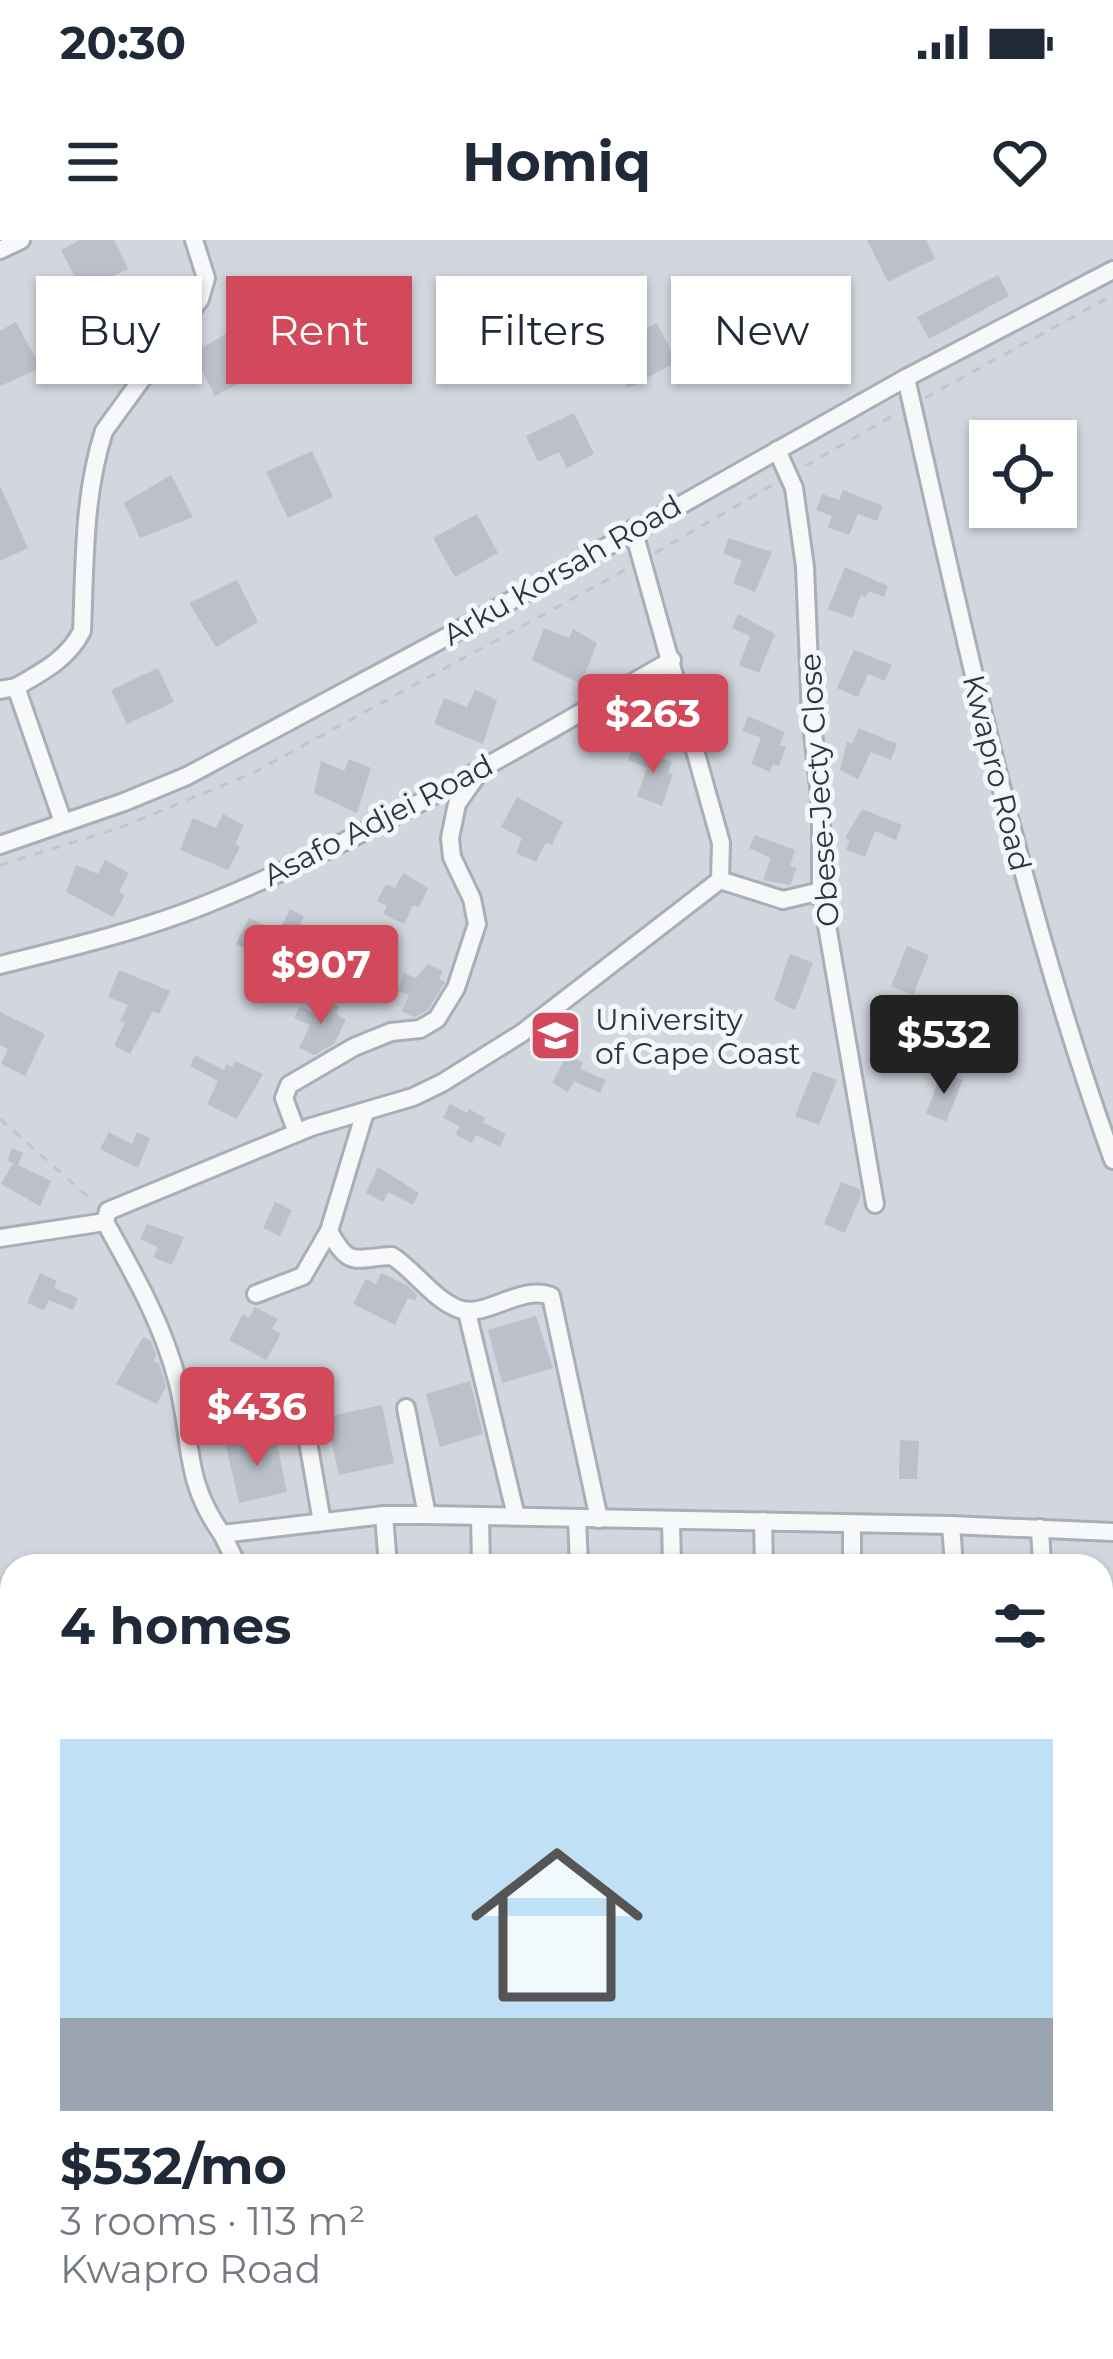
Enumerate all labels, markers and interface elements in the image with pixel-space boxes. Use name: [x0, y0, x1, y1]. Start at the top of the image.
text: 20:30: [60, 15, 186, 70]
icon: menu: [60, 129, 126, 195]
text: Homiq: [462, 129, 651, 195]
icon: heart: [987, 129, 1053, 195]
chip: Buy: [36, 276, 202, 384]
chip: Rent: [226, 276, 412, 384]
chip: Filters: [436, 276, 647, 384]
chip: New: [671, 276, 851, 384]
map controls: [969, 420, 1077, 528]
button: locate: [969, 420, 1077, 528]
street label: Arku Korsah Road: [436, 487, 688, 653]
street label: Obese-Jecty Close: [791, 652, 847, 928]
street label: Kwapro Road: [955, 671, 1039, 875]
pin: $263: [582, 674, 724, 776]
text: $263: [605, 689, 701, 737]
street label: Asafo Adjei Road: [257, 746, 499, 894]
pin: $907: [250, 925, 392, 1027]
text: $907: [271, 940, 371, 988]
pin: $532: [873, 995, 1015, 1097]
place label: University of Cape Coast: [595, 1001, 801, 1072]
school or university icon: University of Cape Coast: [528, 1008, 584, 1064]
text: $532: [897, 1010, 991, 1058]
pin: $436: [186, 1367, 328, 1469]
text: $436: [207, 1382, 307, 1430]
icon: filters: [987, 1593, 1053, 1659]
text: 4 homes: [60, 1595, 291, 1657]
icon: home: [449, 1817, 665, 2033]
text: $532/mo: [60, 2135, 287, 2197]
text: 3 rooms · 113 m²: [60, 2197, 365, 2245]
text: Kwapro Road: [60, 2245, 321, 2293]

